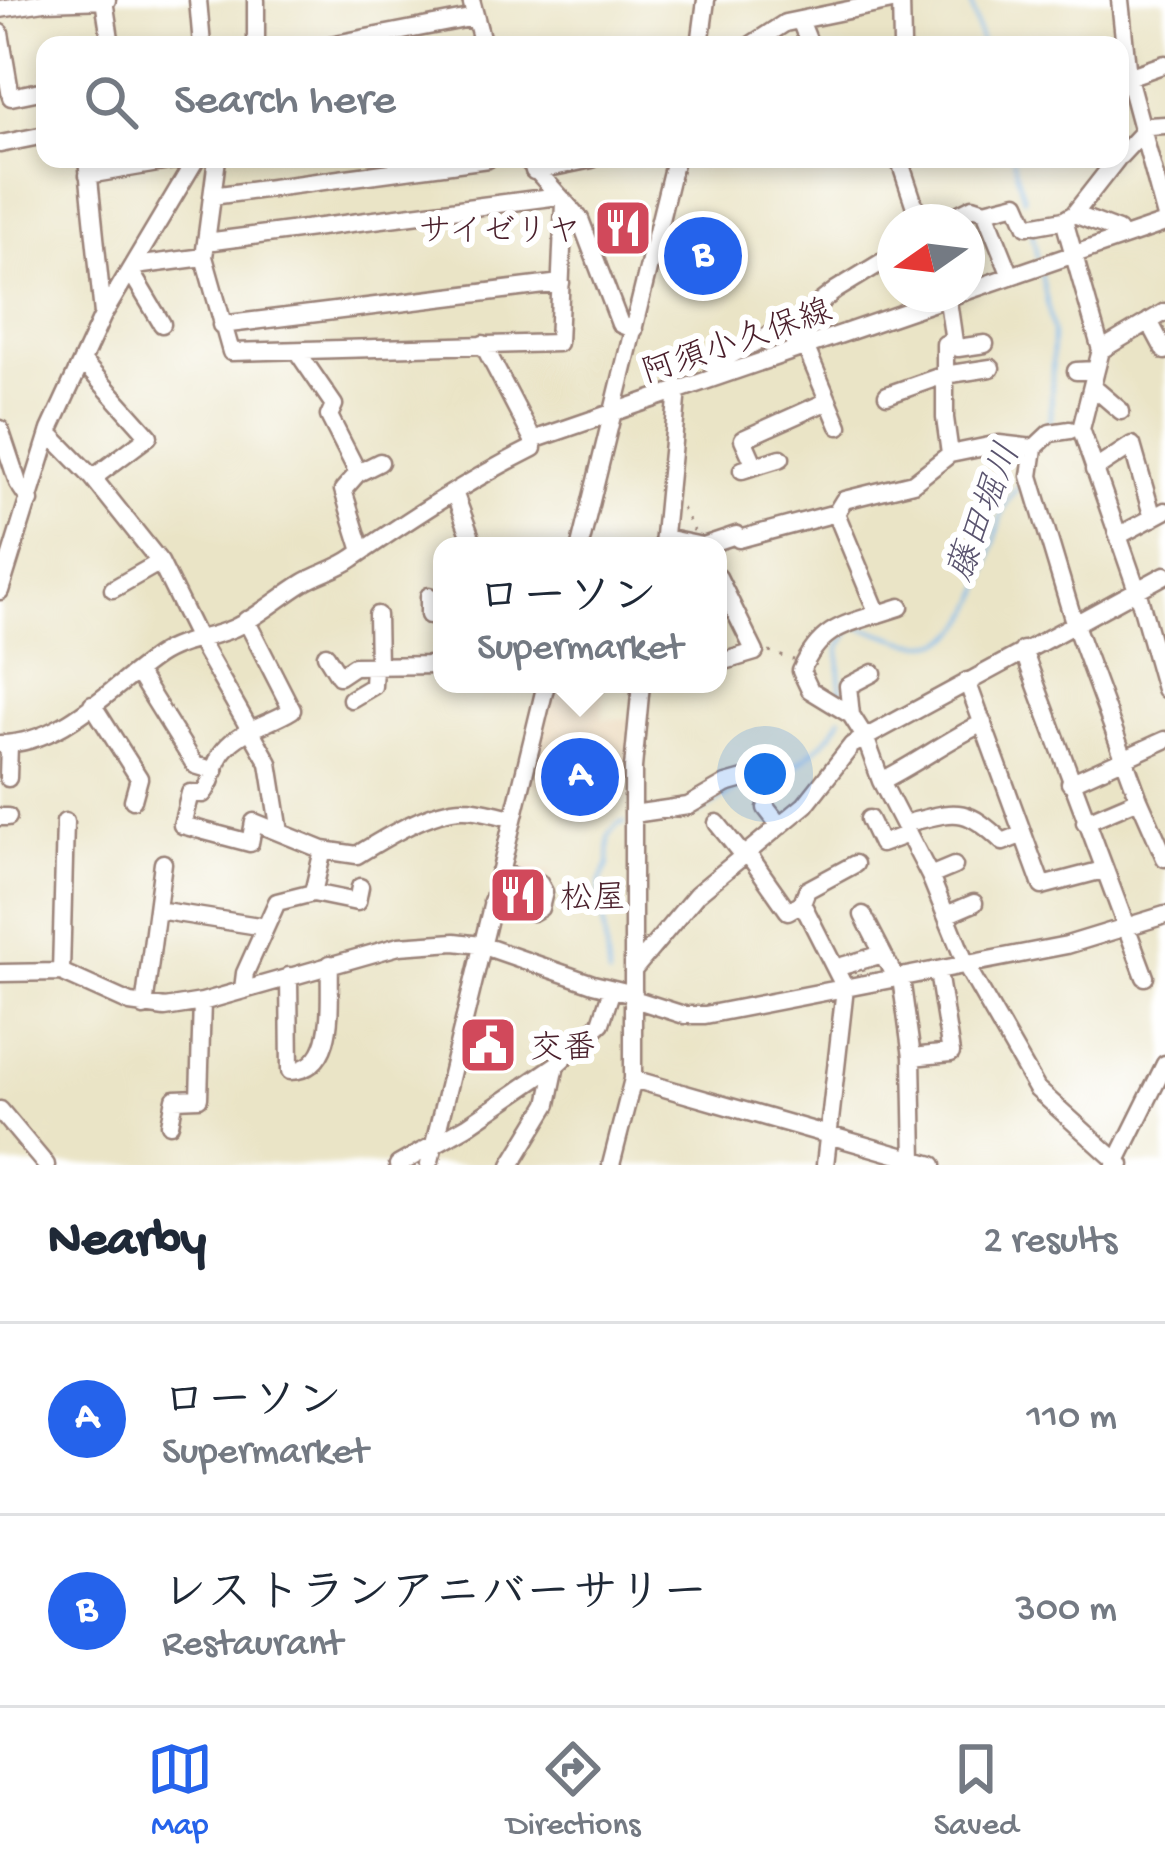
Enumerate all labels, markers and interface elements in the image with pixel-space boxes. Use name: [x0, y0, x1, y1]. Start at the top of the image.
search box: [36, 36, 1129, 168]
icon: search: [78, 69, 144, 135]
text: Search here: [174, 76, 396, 129]
restaurant icon: サイゼリヤ: [592, 197, 654, 259]
north arrow: [877, 204, 985, 312]
pin: B: [664, 211, 742, 301]
place label: サイゼリヤ: [418, 215, 581, 253]
street label: 阿須小久保線: [638, 293, 838, 395]
water label: 藤田堀川: [939, 438, 1033, 588]
popup: [433, 537, 727, 693]
text: ローソン: [477, 574, 657, 627]
text: Supermarket: [477, 627, 683, 673]
pin: A: [541, 732, 619, 822]
your location: [735, 744, 795, 804]
restaurant icon: 松屋: [487, 864, 549, 926]
place label: 松屋: [560, 881, 626, 920]
public building icon: 交番: [457, 1014, 519, 1076]
place label: 交番: [530, 1030, 596, 1070]
text: Nearby: [48, 1213, 206, 1273]
text: 2 results: [983, 1220, 1117, 1266]
text: ローソン: [162, 1378, 342, 1431]
text: A: [75, 1396, 99, 1442]
text: 110 m: [1026, 1396, 1117, 1442]
text: Supermarket: [162, 1431, 368, 1477]
text: レストランアニバーサリー: [162, 1570, 707, 1623]
text: B: [77, 1588, 97, 1634]
text: 300 m: [1016, 1588, 1117, 1634]
text: Restaurant: [162, 1623, 343, 1669]
tab: Map: [147, 1736, 213, 1846]
tab: Directions: [506, 1736, 640, 1846]
tab: Saved: [934, 1736, 1018, 1846]

